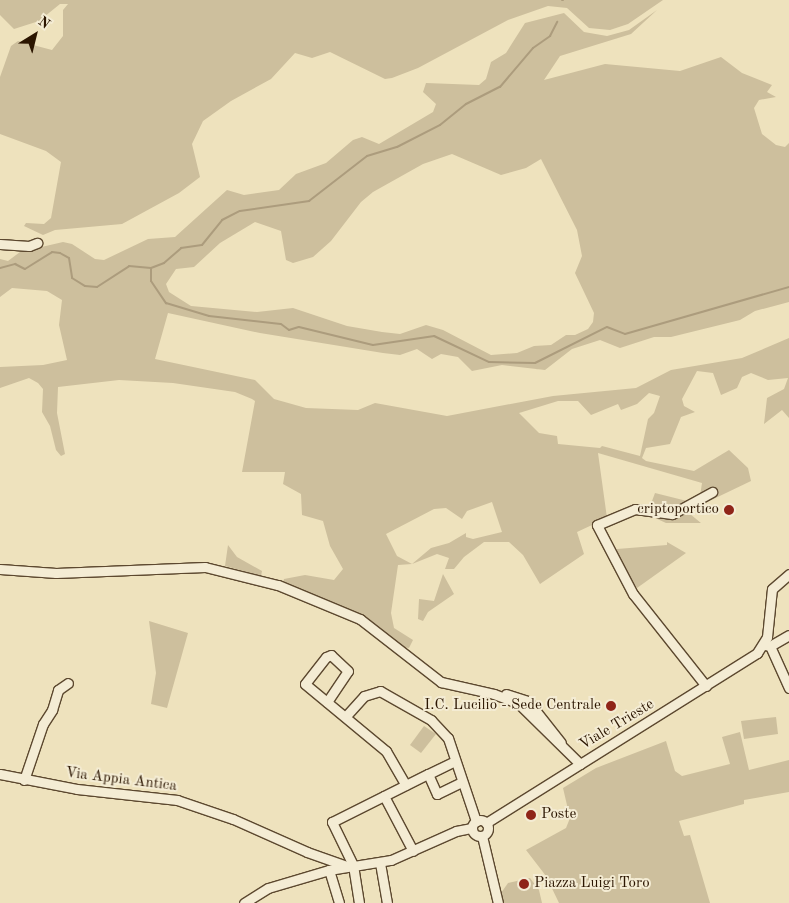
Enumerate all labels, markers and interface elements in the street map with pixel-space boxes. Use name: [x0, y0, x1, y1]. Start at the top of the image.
north arrow: [10, 10, 60, 60]
text: N: [35, 14, 52, 32]
place label: criptoportico: [637, 501, 719, 519]
marker: criptoportico: [723, 504, 735, 516]
street label: Viale Trieste: [576, 696, 658, 754]
place label: I.C. Lucilio - Sede Centrale: [424, 697, 601, 715]
marker: I.C. Lucilio - Sede Centrale: [605, 700, 617, 712]
street label: Via Appia Antica: [64, 764, 178, 796]
place label: Poste: [541, 806, 577, 824]
marker: Poste: [525, 809, 537, 821]
place label: Piazza Luigi Toro: [534, 875, 650, 893]
marker: Piazza Luigi Toro: [518, 878, 530, 890]

